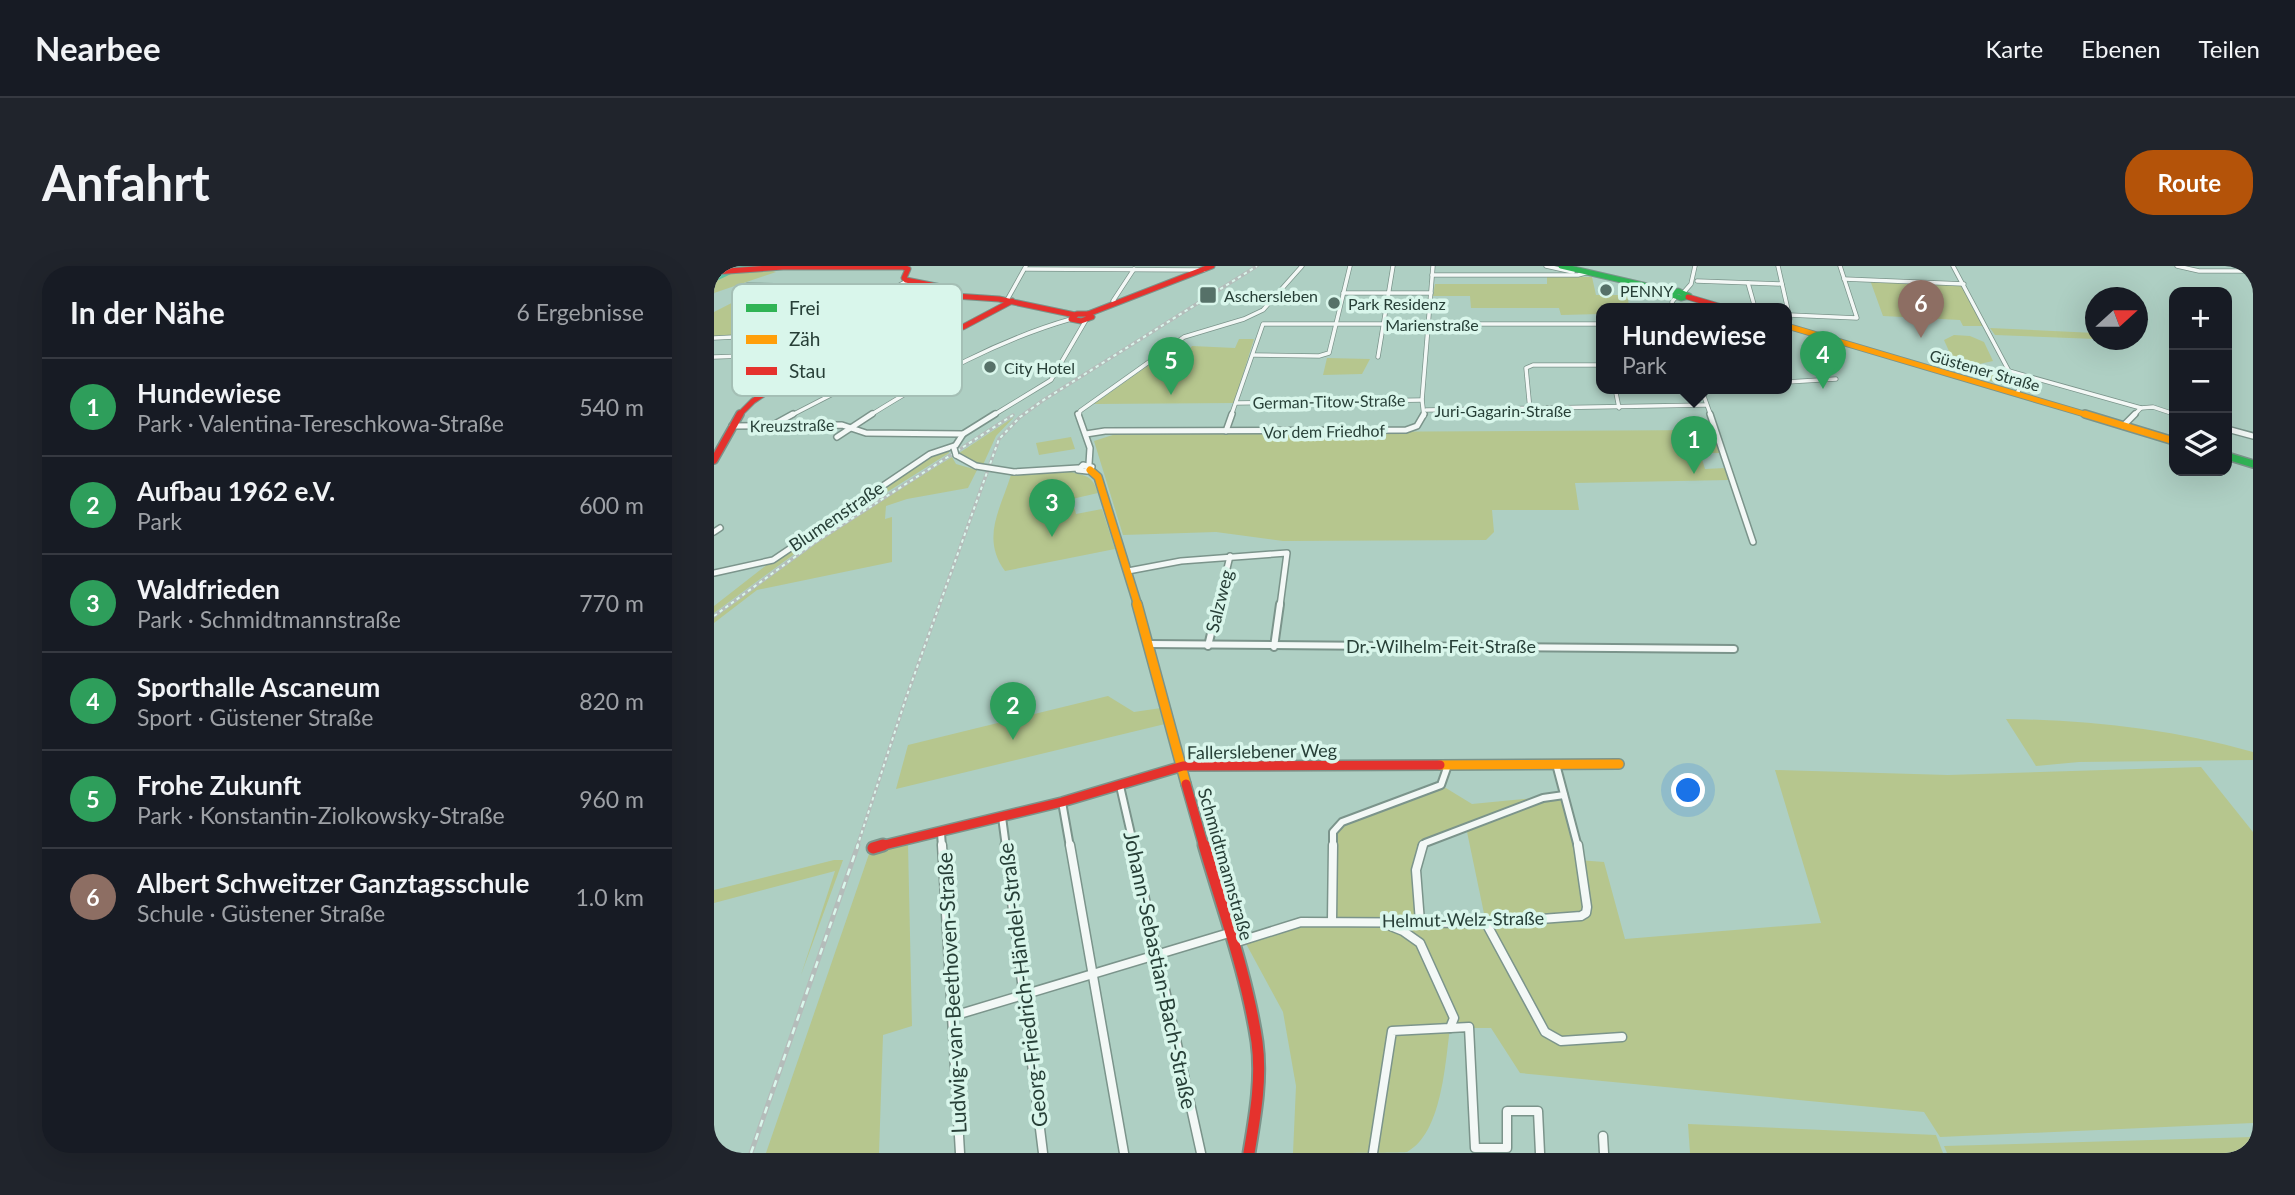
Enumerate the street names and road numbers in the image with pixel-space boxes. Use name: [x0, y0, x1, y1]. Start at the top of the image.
street label: Marienstraße: [1385, 315, 1479, 334]
street label: Güstener Straße: [1928, 345, 2042, 395]
street label: German-Titow-Straße: [1252, 390, 1406, 412]
street label: Juri-Gagarin-Straße: [1435, 401, 1571, 420]
street label: Kreuzstraße: [749, 415, 835, 435]
street label: Vor dem Friedhof: [1263, 420, 1385, 442]
street label: Blumenstraße: [784, 476, 888, 556]
street label: Salzweg: [1201, 567, 1237, 635]
street label: Dr.-Wilhelm-Feit-Straße: [1346, 635, 1536, 657]
street label: Fallerslebener Weg: [1187, 739, 1337, 763]
street label: Schmidtmannstraße: [1194, 785, 1258, 943]
street label: Johann-Sebastian-Bach-Straße: [1119, 829, 1203, 1111]
street label: Georg-Friedrich-Händel-Straße: [992, 841, 1052, 1129]
street label: Ludwig-van-Beethoven-Straße: [931, 852, 971, 1134]
street label: Helmut-Welz-Straße: [1382, 907, 1544, 931]

